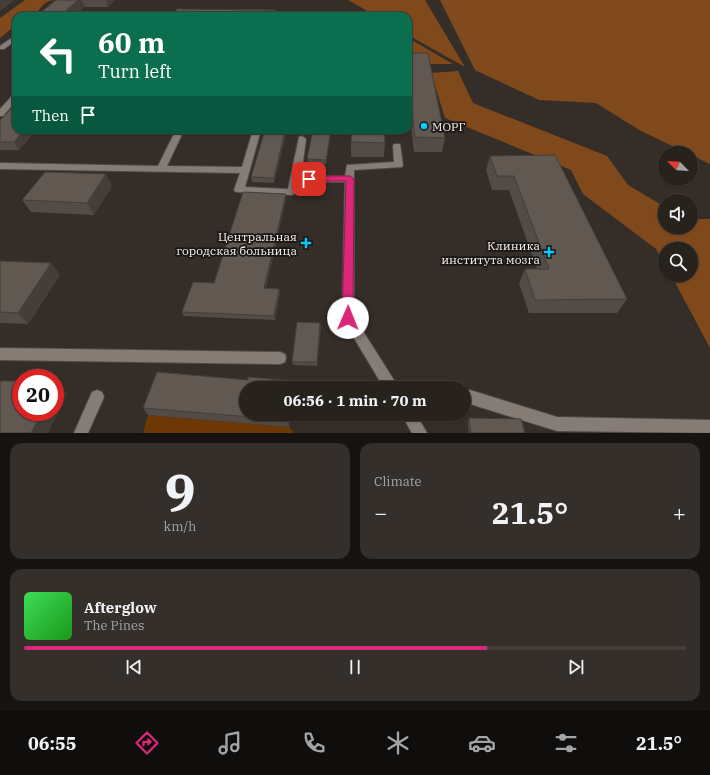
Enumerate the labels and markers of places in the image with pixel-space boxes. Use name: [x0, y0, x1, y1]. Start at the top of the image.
place label: МОРГ: [432, 119, 466, 134]
marker: МОРГ: [419, 121, 429, 131]
pin: [292, 162, 326, 196]
place label: Центральная городская больница: [176, 229, 297, 258]
marker: Центральная городская больница: [300, 237, 312, 249]
place label: Клиника института мозга: [441, 238, 540, 267]
marker: Клиника института мозга: [543, 246, 555, 258]

